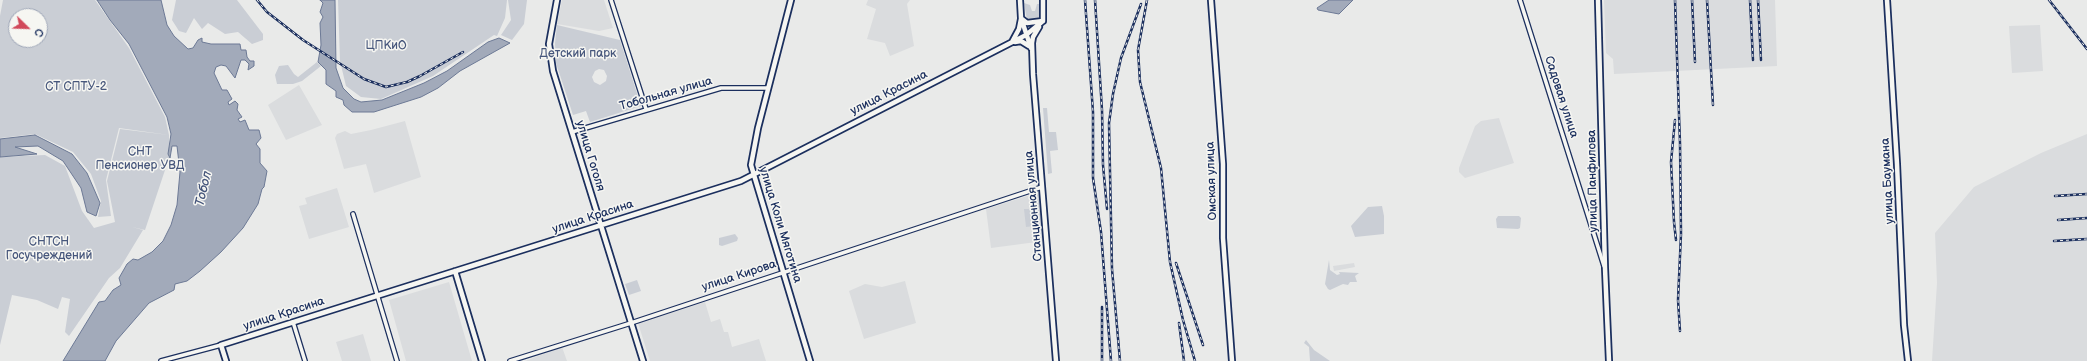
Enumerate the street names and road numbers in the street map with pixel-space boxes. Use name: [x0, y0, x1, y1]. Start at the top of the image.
street label: Садовая улица: [1541, 54, 1581, 140]
street label: улица Красина: [848, 67, 930, 119]
street label: Тобольная улица: [618, 74, 714, 114]
street label: улица Гоголя: [572, 119, 608, 193]
street label: улица Панфилова: [1585, 130, 1601, 232]
street label: улица Баумана: [1879, 138, 1897, 224]
street label: Омская улица: [1203, 141, 1221, 221]
street label: Станционная улица: [1022, 150, 1046, 262]
street label: улица Коли Мяготина: [756, 165, 804, 285]
street label: улица Красина: [551, 197, 635, 237]
street label: улица Кирова: [700, 257, 778, 295]
street label: улица Красина: [242, 294, 326, 334]

